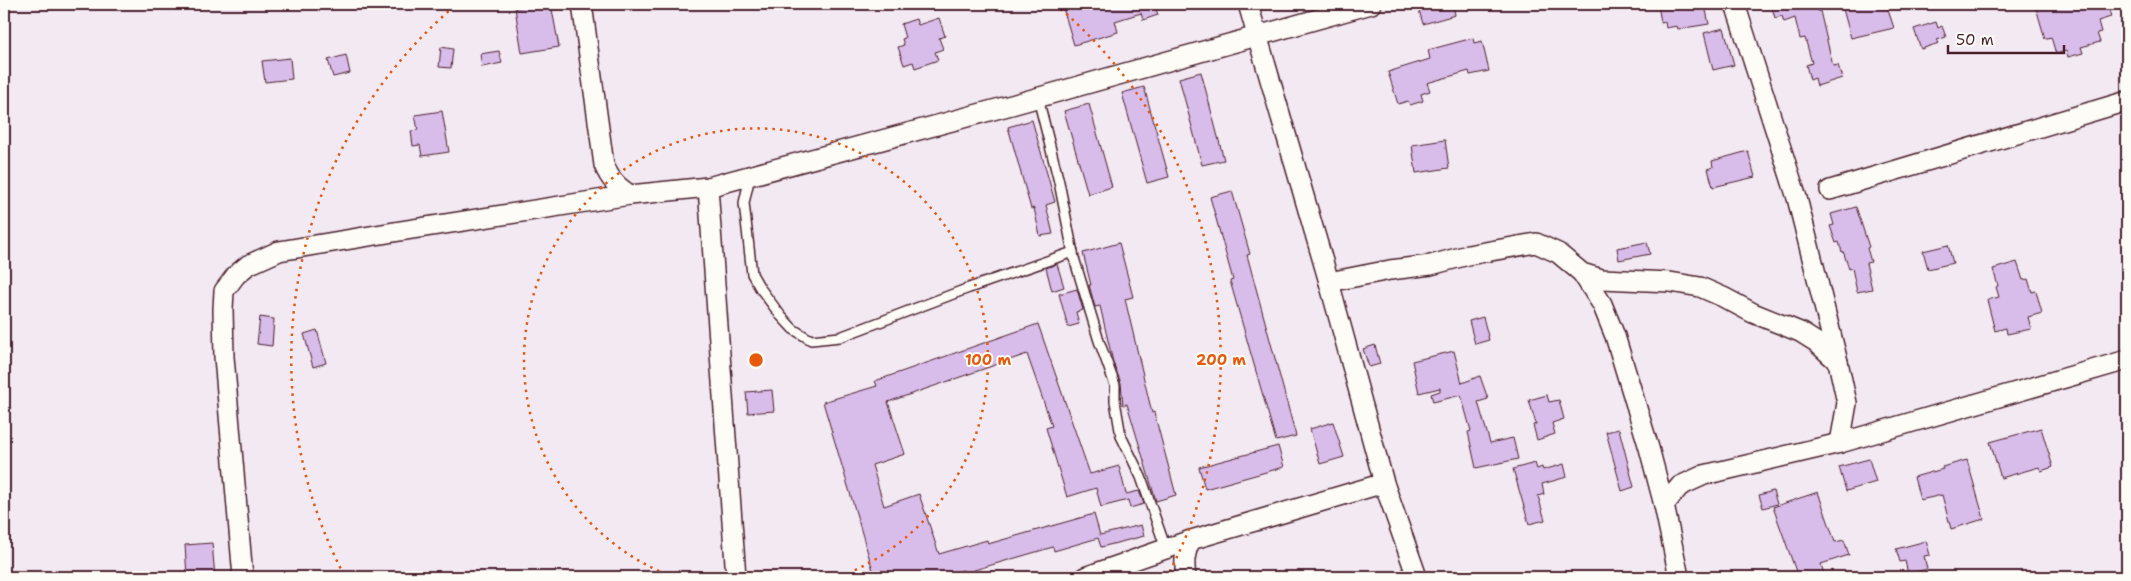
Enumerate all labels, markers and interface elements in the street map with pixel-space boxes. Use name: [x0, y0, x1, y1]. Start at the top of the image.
scale bar: [1948, 22, 2065, 54]
text: 50 m: [1956, 30, 1994, 50]
text: 100 m: [965, 350, 1011, 370]
text: 200 m: [1196, 350, 1246, 370]
centre of rings: [747, 351, 765, 369]

